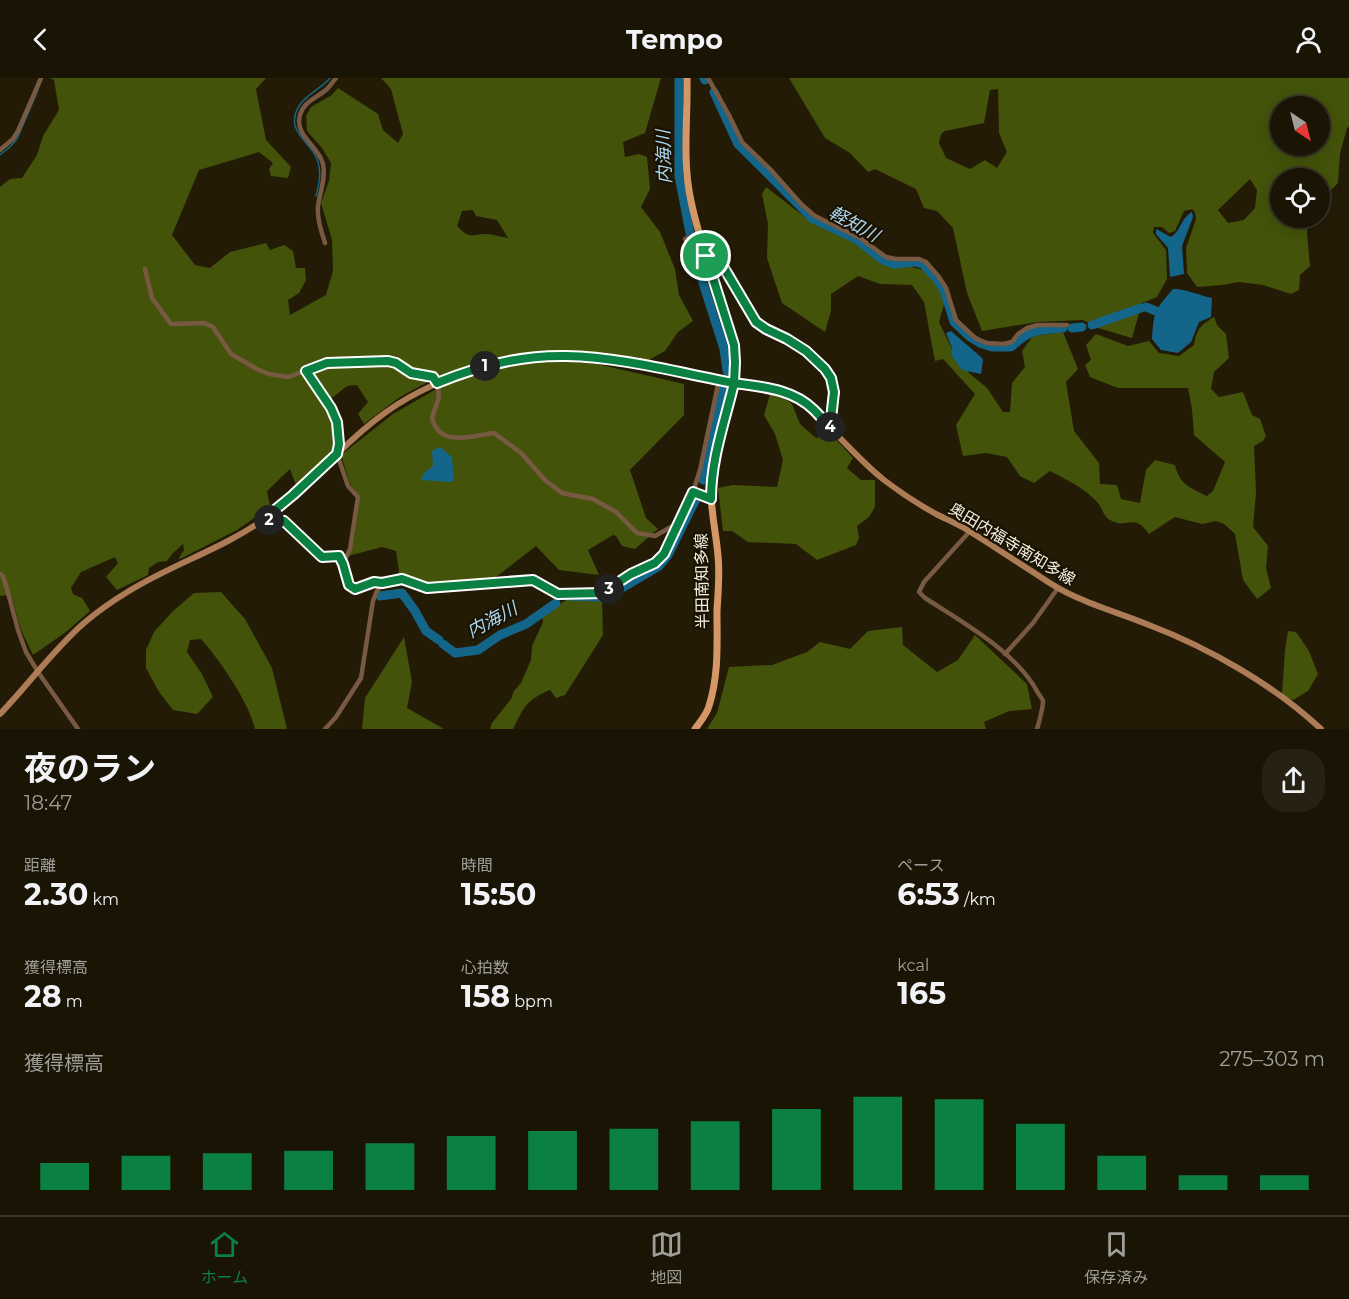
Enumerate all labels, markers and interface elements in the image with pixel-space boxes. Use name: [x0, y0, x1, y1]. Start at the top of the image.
icon: back: [24, 23, 57, 56]
text: Tempo: [626, 23, 723, 56]
icon: person: [1292, 23, 1325, 56]
north arrow: [1270, 96, 1330, 156]
map controls: [1270, 96, 1330, 228]
water label: 内海川: [652, 128, 676, 184]
button: locate: [1270, 168, 1330, 228]
water label: 軽知川: [825, 201, 885, 248]
pin: [680, 230, 731, 281]
icon: arrive: [689, 239, 722, 272]
pin: 1: [470, 351, 500, 381]
text: 1: [482, 356, 488, 375]
pin: 4: [815, 412, 845, 442]
text: 4: [824, 417, 836, 436]
street label: 奥田内福寺南知多線: [945, 499, 1079, 589]
pin: 2: [254, 505, 284, 535]
text: 2: [264, 510, 274, 529]
street label: 半田南知多線: [692, 533, 712, 629]
pin: 3: [594, 574, 624, 604]
text: 3: [604, 579, 614, 598]
water label: 内海川: [463, 597, 523, 642]
text: 夜のラン: [24, 748, 156, 788]
button: share: [1262, 749, 1325, 812]
text: 18:47: [24, 791, 72, 815]
text: 距離: [24, 856, 56, 875]
text: 時間: [461, 856, 493, 875]
text: ペース: [897, 856, 945, 875]
text: 2.30: [24, 876, 88, 913]
text: 15:50: [461, 876, 536, 913]
text: 6:53: [897, 876, 960, 913]
text: km: [88, 890, 119, 909]
text: /km: [960, 890, 996, 909]
text: kcal: [897, 956, 929, 975]
text: 獲得標高: [24, 958, 88, 977]
text: 心拍数: [461, 958, 509, 977]
text: 165: [897, 975, 946, 1012]
text: 28: [24, 978, 62, 1015]
text: 158: [461, 978, 510, 1015]
text: m: [62, 992, 83, 1011]
text: bpm: [510, 992, 553, 1011]
text: 275–303 m: [1219, 1047, 1325, 1071]
text: 獲得標高: [24, 1051, 104, 1075]
tab: ホーム: [201, 1228, 248, 1288]
tab: 地図: [650, 1228, 683, 1288]
tab: 保存済み: [1084, 1228, 1148, 1288]

